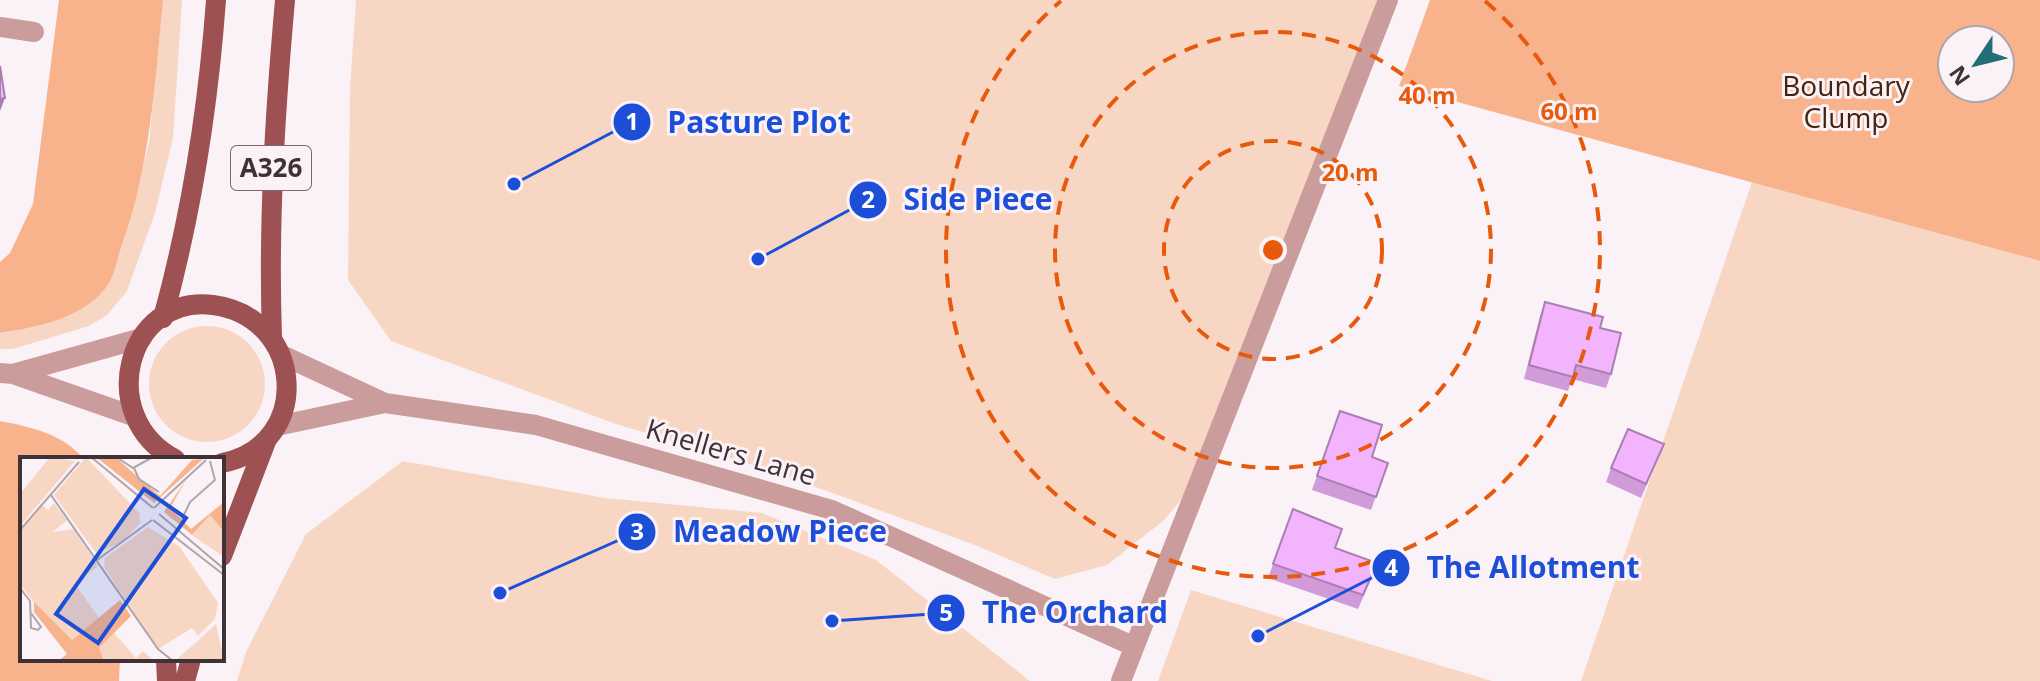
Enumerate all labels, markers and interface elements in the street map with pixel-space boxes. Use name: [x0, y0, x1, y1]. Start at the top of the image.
north arrow: [1936, 24, 2016, 104]
text: N: [1941, 60, 1976, 92]
park label: Boundary Clump: [1782, 66, 1911, 136]
text: 40 m: [1398, 78, 1456, 111]
text: 60 m: [1540, 94, 1598, 127]
callout: Pasture Plot: [612, 95, 867, 149]
text: Pasture Plot: [667, 101, 851, 142]
text: 1: [625, 104, 639, 137]
road number: A326: [231, 146, 311, 190]
text: 20 m: [1321, 155, 1379, 188]
callout: Side Piece: [848, 173, 1069, 227]
text: Side Piece: [903, 178, 1053, 219]
text: 2: [861, 182, 875, 215]
centre of rings: [1259, 236, 1287, 264]
street label: Knellers Lane: [642, 409, 821, 493]
inset map: [20, 457, 224, 661]
callout: Meadow Piece: [617, 505, 903, 559]
text: Meadow Piece: [673, 510, 887, 551]
text: 3: [630, 514, 644, 547]
callout: The Allotment: [1371, 541, 1656, 595]
text: The Allotment: [1426, 546, 1640, 587]
text: 4: [1384, 550, 1398, 583]
callout: The Orchard: [926, 586, 1184, 640]
text: The Orchard: [982, 591, 1168, 632]
text: 5: [939, 595, 953, 628]

